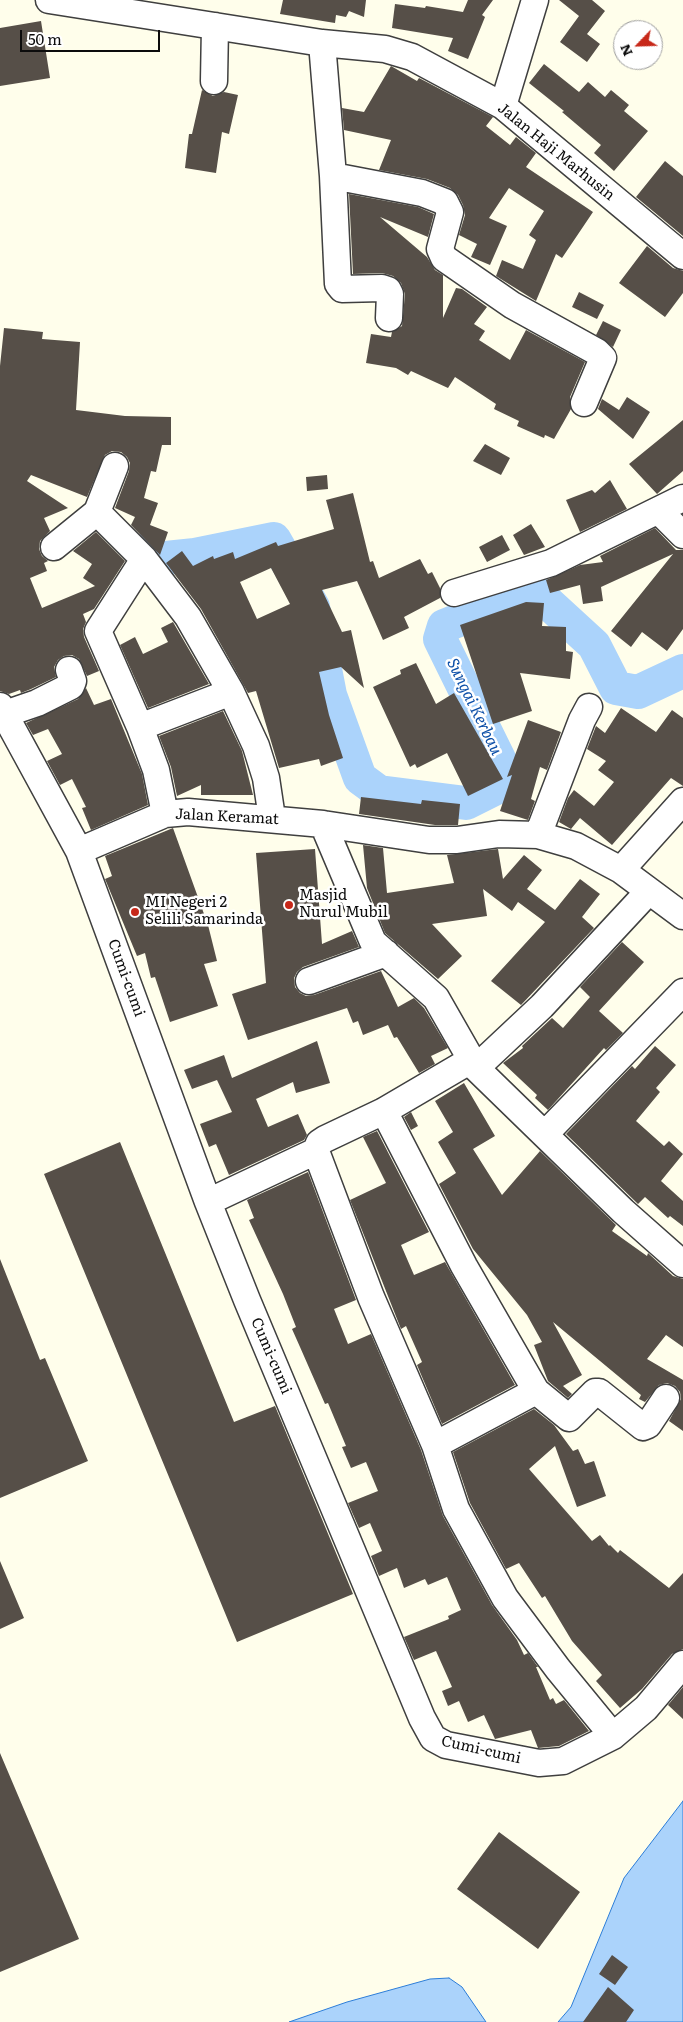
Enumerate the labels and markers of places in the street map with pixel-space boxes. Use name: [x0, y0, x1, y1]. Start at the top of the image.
place label: Masjid Nurul Mubil: [299, 887, 388, 922]
place label: MI Negeri 2 Selili Samarinda: [145, 894, 263, 929]
marker: Masjid Nurul Mubil: [283, 899, 295, 911]
marker: MI Negeri 2 Selili Samarinda: [129, 906, 141, 918]

